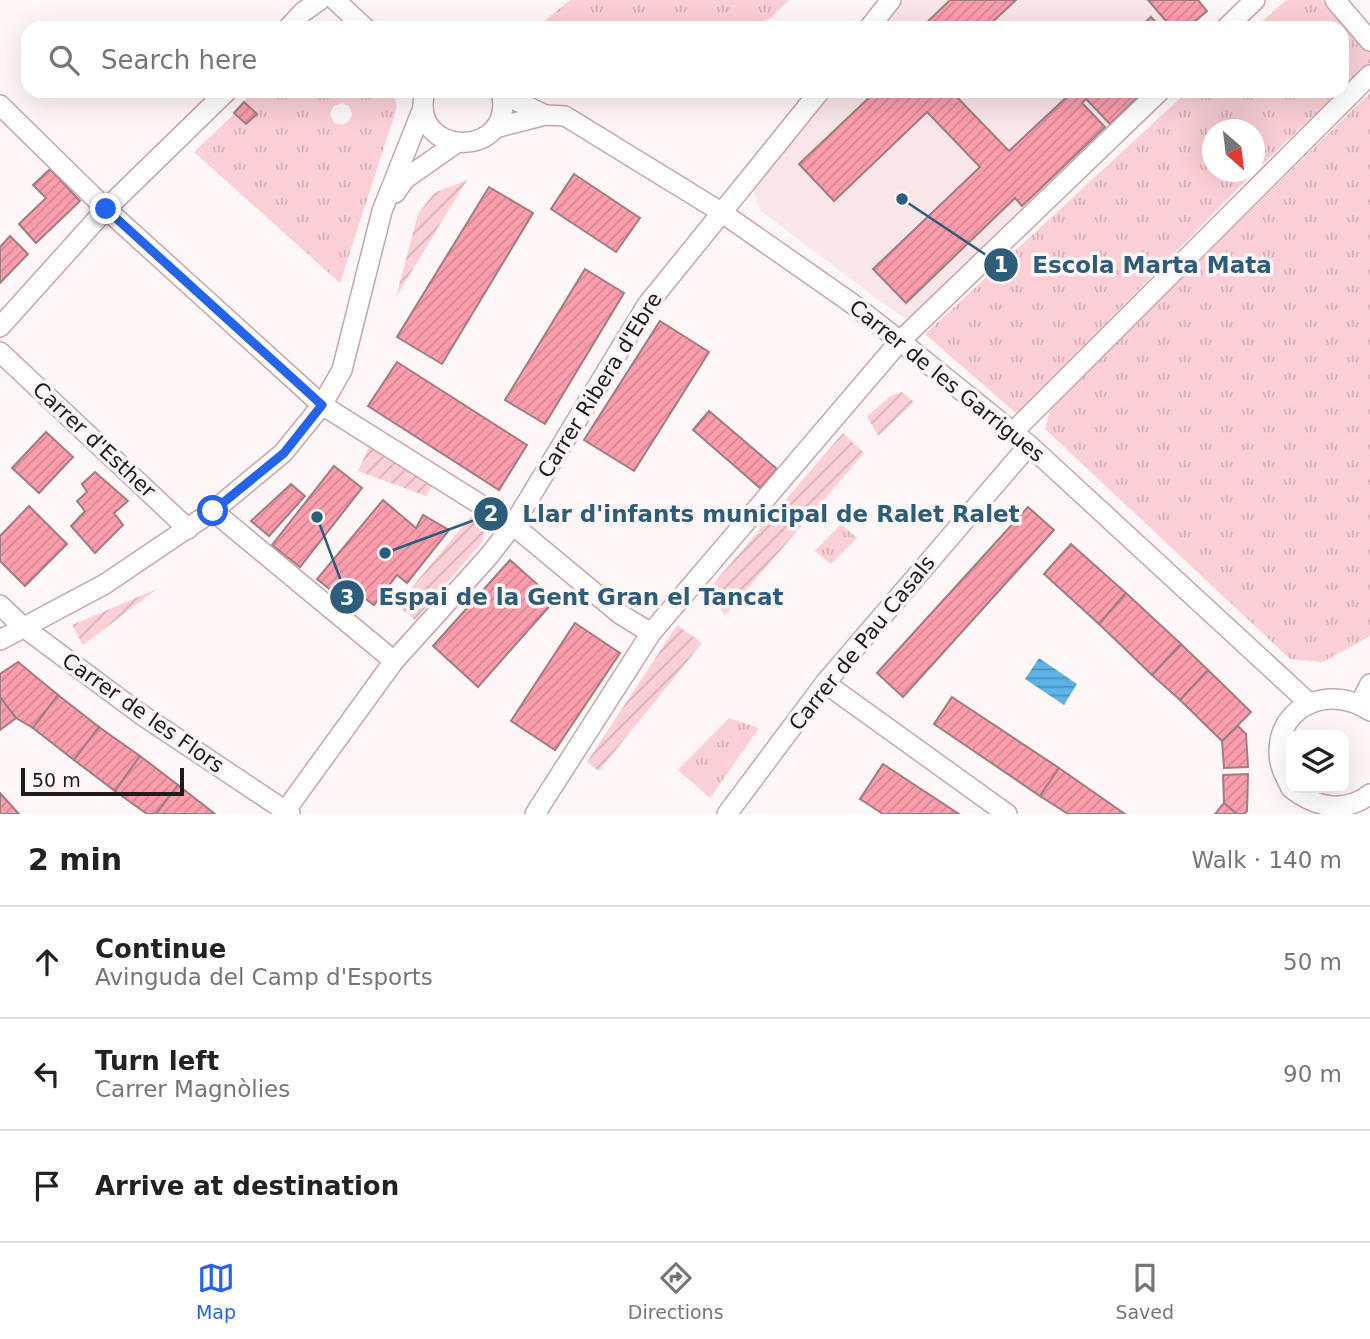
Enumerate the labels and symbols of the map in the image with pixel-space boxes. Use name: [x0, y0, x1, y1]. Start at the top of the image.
north arrow: [1202, 119, 1265, 182]
route end: [90, 193, 121, 224]
callout: Escola Marta Mata: [983, 243, 1286, 287]
text: Escola Marta Mata: [1032, 252, 1272, 278]
text: 1: [994, 253, 1008, 277]
street label: Carrer Ribera d'Ebre: [533, 288, 667, 482]
street label: Carrer de les Garrigues: [845, 295, 1049, 467]
street label: Carrer d'Esther: [28, 377, 160, 503]
callout: Llar d'infants municipal de Ralet Ralet: [473, 492, 1033, 536]
route start: [197, 495, 228, 526]
text: Llar d'infants municipal de Ralet Ralet: [522, 501, 1020, 527]
text: 2: [484, 502, 498, 526]
street label: Carrer de Pau Casals: [784, 551, 940, 735]
callout: Espai de la Gent Gran el Tancat: [329, 575, 797, 619]
text: Espai de la Gent Gran el Tancat: [379, 584, 784, 610]
text: 3: [340, 586, 354, 610]
street label: Carrer de les Flors: [58, 648, 228, 778]
scale bar: [21, 765, 184, 797]

